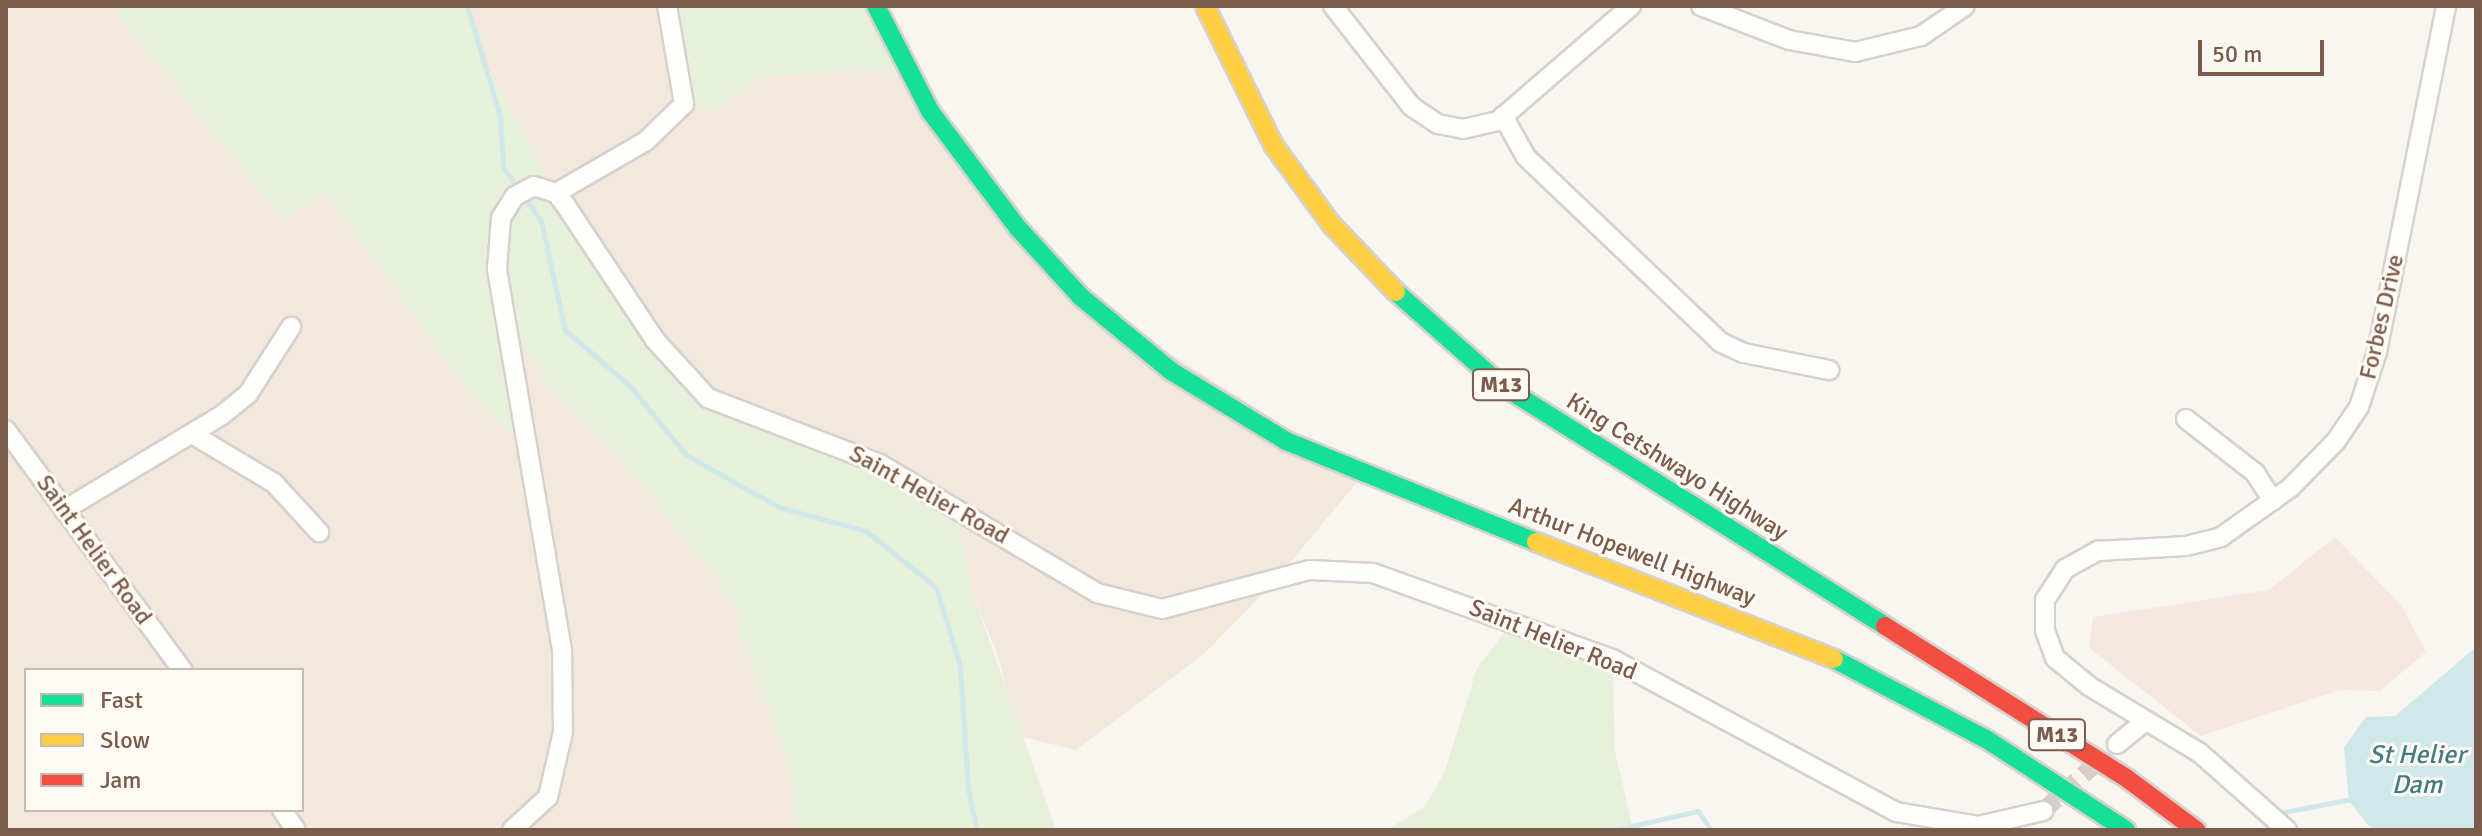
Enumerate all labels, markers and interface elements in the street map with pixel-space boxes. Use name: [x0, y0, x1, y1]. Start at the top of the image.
scale bar: [2202, 24, 2328, 74]
text: 50 m: [2212, 39, 2262, 69]
street label: Forbes Drive: [2354, 252, 2410, 382]
road number: M13: [1471, 367, 1531, 403]
street label: King Cetshwayo Highway: [1561, 387, 1793, 547]
street label: Saint Helier Road: [844, 439, 1014, 551]
street label: Saint Helier Road: [30, 470, 158, 630]
street label: Arthur Hopewell Highway: [1504, 492, 1760, 612]
street label: Saint Helier Road: [1465, 593, 1641, 687]
legend: [24, 668, 304, 812]
text: Fast: [100, 685, 143, 715]
road number: M13: [2027, 717, 2087, 753]
text: Slow: [100, 725, 150, 755]
water label: St Helier Dam: [2369, 740, 2465, 802]
text: Jam: [100, 765, 141, 795]

